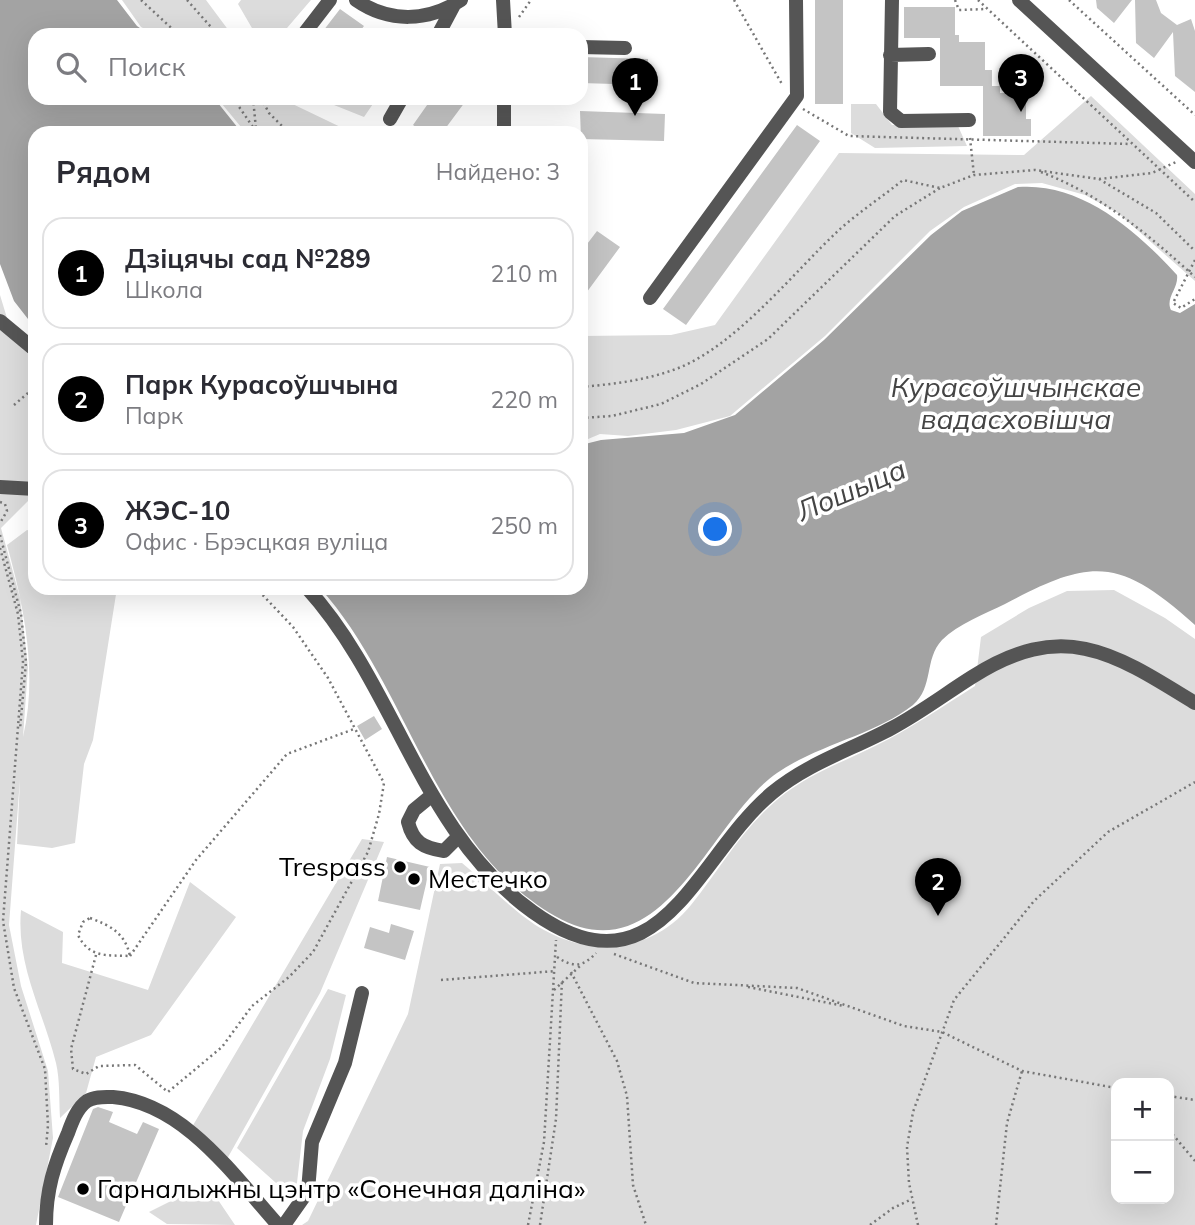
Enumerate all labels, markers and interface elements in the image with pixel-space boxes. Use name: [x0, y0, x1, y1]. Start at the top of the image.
search box: [28, 28, 588, 105]
icon: search: [52, 48, 90, 86]
text: Поиск: [108, 50, 186, 83]
pin: 3: [998, 54, 1044, 112]
pin: 1: [612, 58, 658, 116]
text: Рядом: [56, 153, 151, 191]
text: Найдено: 3: [436, 157, 560, 186]
text: Дзіцячы сад №289: [125, 242, 371, 275]
text: 1: [74, 259, 88, 288]
text: 210 m: [490, 259, 558, 288]
text: Школа: [125, 275, 203, 304]
text: Парк Курасоўшчына: [125, 368, 398, 401]
water label: Курасоўшчынскае вадасховішча: [891, 369, 1141, 436]
text: 2: [74, 385, 88, 414]
text: 220 m: [490, 385, 558, 414]
text: Парк: [125, 401, 183, 430]
water label: Лошыца: [790, 451, 911, 529]
text: ЖЭС-10: [125, 494, 230, 527]
text: 3: [74, 511, 88, 540]
text: 250 m: [490, 511, 558, 540]
your location: [698, 512, 732, 546]
text: Офис · Брэсцкая вуліца: [125, 527, 388, 556]
place label: Trespass: [279, 850, 386, 883]
pin: 2: [915, 858, 961, 916]
marker: Trespass: [392, 859, 408, 875]
place label: Местечко: [428, 862, 548, 895]
marker: Местечко: [406, 871, 422, 887]
map controls: [1111, 1078, 1174, 1204]
button: +: [1111, 1078, 1174, 1141]
button: −: [1111, 1141, 1174, 1204]
place label: Гарналыжны цэнтр «Сонечная даліна»: [97, 1172, 585, 1205]
marker: Гарналыжны цэнтр «Сонечная даліна»: [75, 1181, 91, 1197]

